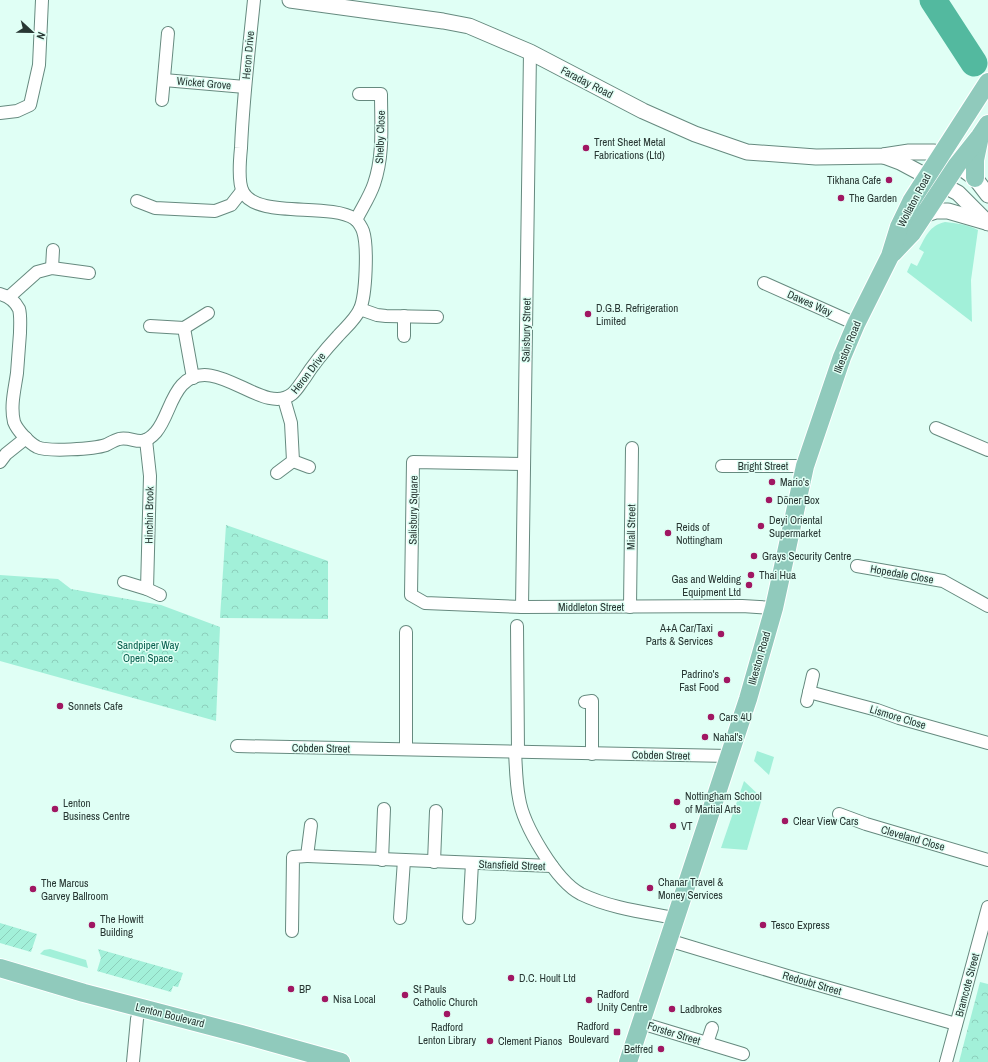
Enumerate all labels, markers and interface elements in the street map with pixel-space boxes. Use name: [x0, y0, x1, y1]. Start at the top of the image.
north arrow: [12, 12, 52, 52]
text: N: [34, 30, 49, 41]
street label: Heron Drive: [239, 30, 257, 80]
street label: Faraday Road: [559, 63, 615, 101]
street label: Wicket Grove: [176, 74, 232, 92]
street label: Shelby Close: [372, 110, 388, 164]
place label: Trent Sheet Metal Fabrications (Ltd): [594, 135, 665, 162]
marker: Trent Sheet Metal Fabrications (Ltd): [581, 143, 591, 153]
street label: Wollaton Road: [894, 171, 934, 229]
place label: Tikhana Cafe: [827, 173, 881, 187]
marker: Tikhana Cafe: [884, 175, 894, 185]
place label: The Garden: [849, 191, 897, 205]
marker: The Garden: [836, 193, 846, 203]
street label: Dawes Way: [785, 287, 835, 319]
street label: Salisbury Street: [518, 297, 534, 362]
place label: D.G.B. Refrigeration Limited: [596, 301, 678, 328]
marker: D.G.B. Refrigeration Limited: [583, 309, 593, 319]
street label: Ilkeston Road: [830, 319, 864, 375]
street label: Heron Drive: [288, 350, 328, 396]
street label: Bright Street: [738, 459, 789, 473]
street label: Salisbury Square: [405, 475, 421, 545]
place label: Mario's: [780, 475, 810, 489]
marker: Mario's: [767, 477, 777, 487]
street label: Hinchin Brook: [142, 486, 157, 544]
place label: Döner Box: [777, 493, 820, 507]
marker: Döner Box: [764, 495, 774, 505]
street label: Miall Street: [624, 504, 638, 550]
place label: Deyi Oriental Supermarket: [769, 513, 822, 540]
place label: Reids of Nottingham: [676, 520, 723, 547]
marker: Deyi Oriental Supermarket: [756, 521, 766, 531]
marker: Reids of Nottingham: [663, 528, 673, 538]
place label: Grays Security Centre: [762, 549, 851, 563]
marker: Grays Security Centre: [749, 551, 759, 561]
street label: Hopedale Close: [869, 562, 935, 586]
place label: Thai Hua: [759, 568, 796, 582]
marker: Thai Hua: [746, 570, 756, 580]
place label: Gas and Welding Equipment Ltd: [671, 572, 741, 599]
marker: Gas and Welding Equipment Ltd: [744, 580, 754, 590]
street label: Middleton Street: [558, 600, 625, 614]
place label: A+A Car/Taxi Parts & Services: [646, 621, 713, 648]
marker: A+A Car/Taxi Parts & Services: [716, 629, 726, 639]
street label: Ilkeston Road: [745, 630, 773, 686]
park label: Sandpiper Way Open Space: [117, 638, 179, 665]
place label: Padrino's Fast Food: [679, 667, 719, 694]
marker: Padrino's Fast Food: [722, 675, 732, 685]
place label: Sonnets Cafe: [68, 699, 123, 713]
marker: Sonnets Cafe: [55, 701, 65, 711]
street label: Lismore Close: [868, 702, 928, 732]
place label: Cars 4U: [719, 710, 752, 724]
marker: Cars 4U: [706, 712, 716, 722]
place label: Nahal's: [713, 730, 743, 744]
marker: Nahal's: [700, 732, 710, 742]
street label: Cobden Street: [292, 740, 351, 756]
street label: Cobden Street: [632, 747, 691, 763]
place label: Nottingham School of Martial Arts: [685, 789, 762, 816]
place label: Lenton Business Centre: [63, 796, 130, 823]
marker: Nottingham School of Martial Arts: [672, 797, 682, 807]
marker: Lenton Business Centre: [50, 804, 60, 814]
place label: Clear View Cars: [793, 814, 859, 828]
marker: Clear View Cars: [780, 816, 790, 826]
place label: VT: [681, 819, 693, 833]
marker: VT: [668, 821, 678, 831]
street label: Cleveland Close: [880, 822, 946, 854]
street label: Stansfield Street: [478, 857, 546, 873]
place label: Chanar Travel & Money Services: [658, 875, 723, 902]
place label: The Marcus Garvey Ballroom: [41, 876, 108, 903]
marker: Chanar Travel & Money Services: [645, 883, 655, 893]
marker: The Marcus Garvey Ballroom: [28, 884, 38, 894]
place label: The Howitt Building: [100, 912, 144, 939]
place label: Tesco Express: [771, 918, 830, 932]
marker: The Howitt Building: [87, 920, 97, 930]
marker: Tesco Express: [758, 920, 768, 930]
street label: Bramcote Street: [952, 951, 982, 1018]
street label: Redoubt Street: [781, 968, 844, 998]
place label: D.C. Hoult Ltd: [519, 971, 576, 985]
marker: D.C. Hoult Ltd: [506, 973, 516, 983]
place label: BP: [299, 982, 311, 996]
place label: St Pauls Catholic Church: [413, 982, 478, 1009]
marker: BP: [286, 984, 296, 994]
place label: Radford Unity Centre: [597, 987, 648, 1014]
marker: St Pauls Catholic Church: [400, 990, 410, 1000]
place label: Nisa Local: [333, 992, 376, 1006]
marker: Nisa Local: [320, 994, 330, 1004]
marker: Radford Unity Centre: [584, 995, 594, 1005]
street label: Lenton Boulevard: [134, 1000, 206, 1030]
place label: Ladbrokes: [680, 1002, 723, 1016]
marker: Ladbrokes: [667, 1004, 677, 1014]
marker: Radford Lenton Library: [442, 1009, 452, 1019]
street label: Forster Street: [646, 1018, 703, 1048]
place label: Radford Boulevard: [568, 1019, 609, 1046]
place label: Radford Lenton Library: [418, 1020, 477, 1047]
marker: Radford Boulevard: [612, 1027, 622, 1037]
place label: Clement Pianos: [498, 1034, 563, 1048]
marker: Clement Pianos: [485, 1036, 495, 1046]
place label: Betfred: [624, 1042, 653, 1056]
marker: Betfred: [656, 1044, 666, 1054]

